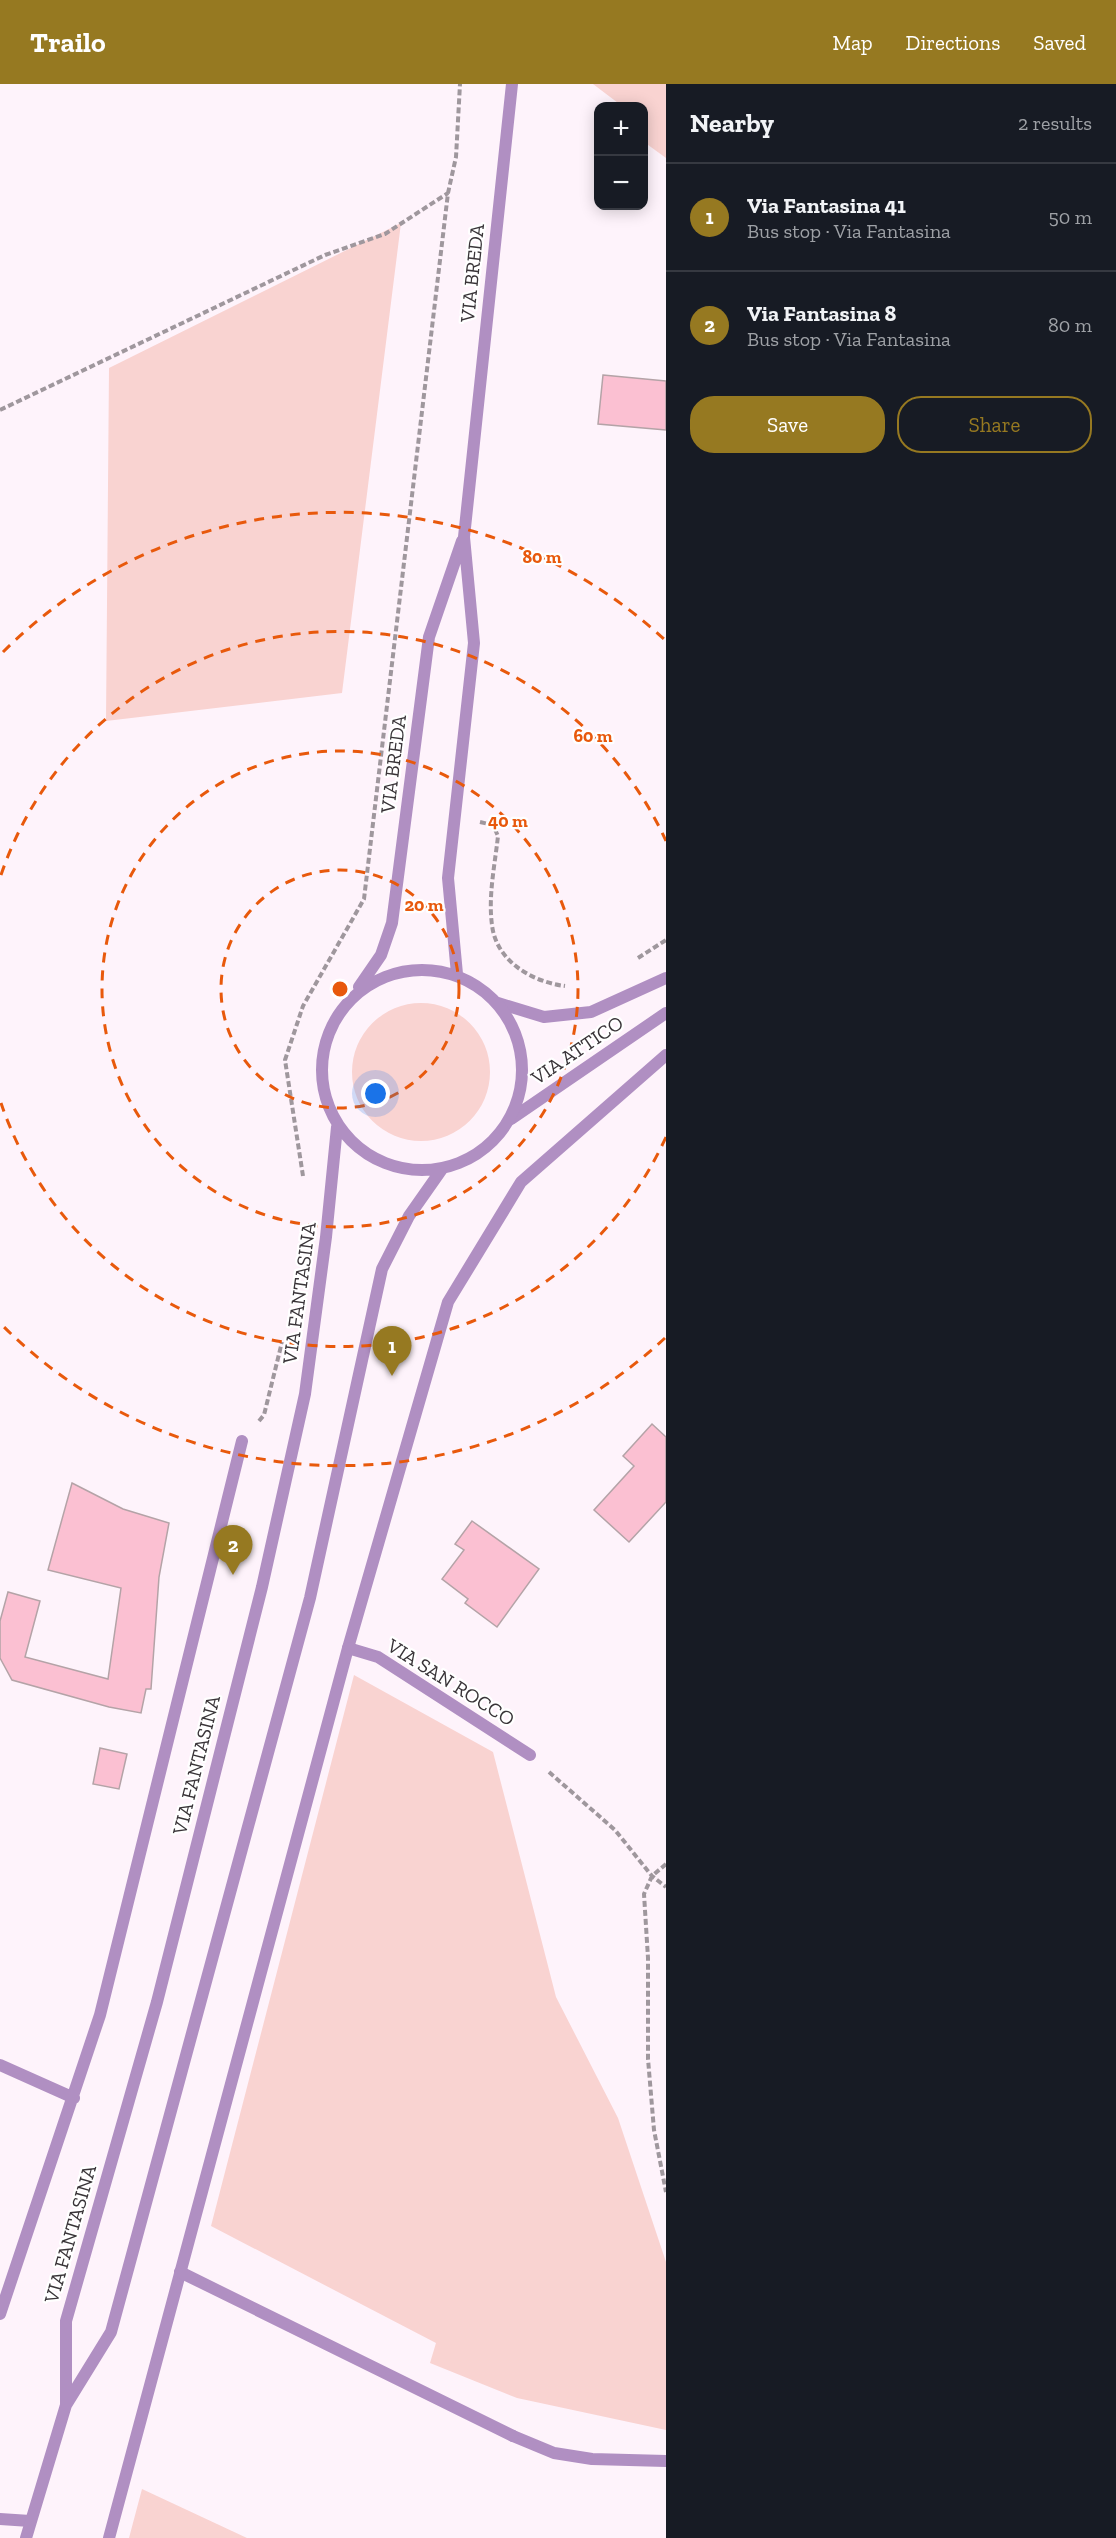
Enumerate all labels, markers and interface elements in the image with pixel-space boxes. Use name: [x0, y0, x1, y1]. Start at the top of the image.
text: Trailo: [30, 26, 106, 59]
text: Map: [833, 30, 873, 55]
text: Directions: [906, 30, 1000, 55]
text: Saved: [1033, 30, 1086, 55]
map controls: [594, 102, 648, 210]
button: +: [594, 102, 648, 156]
text: Nearby: [690, 107, 774, 139]
text: 2 results: [1018, 111, 1092, 135]
button: −: [594, 156, 648, 210]
text: Via Fantasina 41: [747, 192, 906, 219]
text: 1: [705, 205, 714, 229]
text: 50 m: [1048, 205, 1092, 229]
text: Bus stop · Via Fantasina: [747, 219, 951, 243]
street label: VIA BREDA: [455, 222, 489, 324]
text: Via Fantasina 8: [747, 300, 896, 327]
text: 2: [704, 313, 715, 337]
text: 80 m: [1048, 313, 1092, 337]
text: Bus stop · Via Fantasina: [747, 327, 951, 351]
button: Save: [690, 396, 885, 453]
button: Share: [897, 396, 1092, 453]
text: 80 m: [522, 546, 562, 568]
street label: VIA BREDA: [375, 712, 411, 816]
text: 60 m: [573, 725, 613, 747]
text: 40 m: [488, 810, 528, 832]
text: 20 m: [404, 894, 444, 916]
centre of rings: [330, 979, 350, 999]
street label: VIA ATTICO: [526, 1010, 628, 1090]
your location: [361, 1079, 390, 1108]
street label: VIA FANTASINA: [277, 1220, 321, 1366]
pin: 1: [372, 1326, 412, 1376]
pin: 2: [214, 1526, 252, 1575]
street label: VIA SAN ROCCO: [382, 1633, 519, 1731]
street label: VIA FANTASINA: [167, 1692, 225, 1838]
street label: VIA FANTASINA: [39, 2161, 102, 2307]

